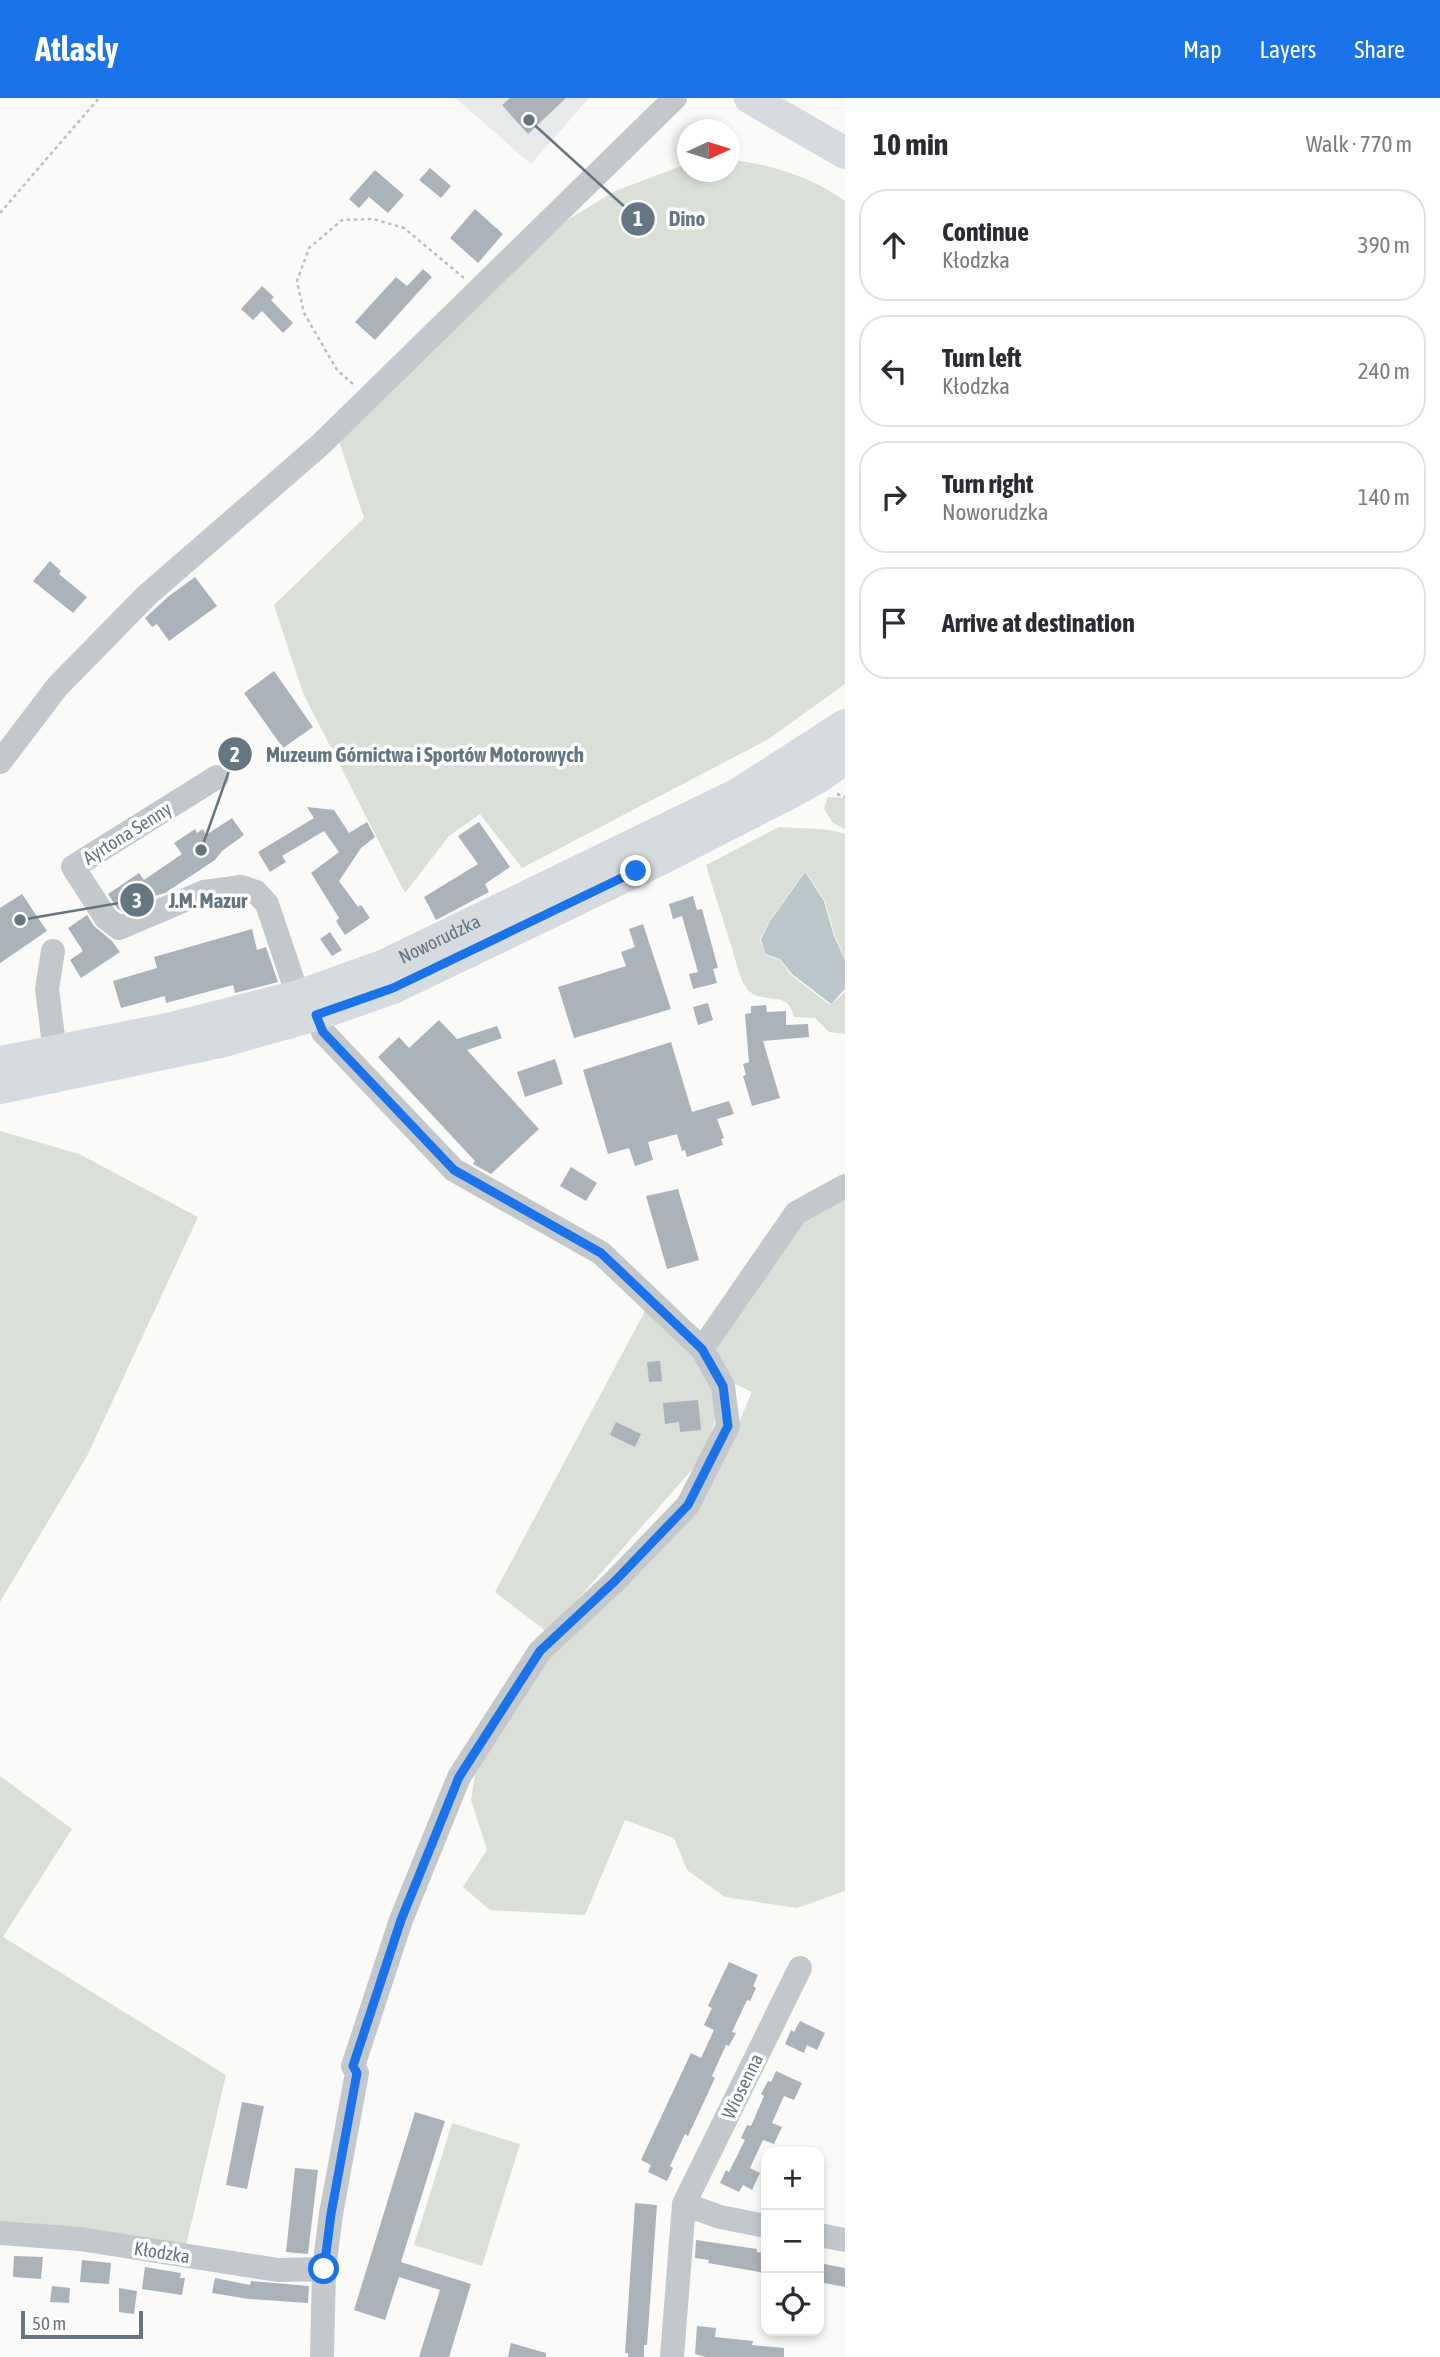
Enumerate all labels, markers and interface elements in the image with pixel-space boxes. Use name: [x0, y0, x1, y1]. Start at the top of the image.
text: Atlasly: [35, 30, 118, 68]
text: Map: [1183, 36, 1222, 63]
text: Layers: [1260, 36, 1316, 63]
text: Share: [1354, 36, 1405, 63]
north arrow: [677, 119, 740, 182]
text: 10 min: [873, 127, 948, 161]
text: Walk · 770 m: [1306, 131, 1412, 157]
callout: Dino: [620, 198, 720, 240]
text: 1: [633, 206, 643, 230]
text: Dino: [669, 206, 705, 230]
text: Continue: [942, 217, 1029, 247]
icon: ahead: [875, 226, 913, 264]
text: 390 m: [1358, 232, 1410, 258]
text: Kłodzka: [942, 247, 1010, 273]
text: Turn left: [942, 343, 1022, 373]
icon: left: [875, 352, 913, 390]
text: 240 m: [1358, 358, 1410, 384]
text: Kłodzka: [942, 373, 1010, 399]
text: Turn right: [942, 469, 1033, 499]
icon: right: [875, 478, 913, 516]
text: 140 m: [1358, 484, 1410, 510]
text: Noworudzka: [942, 499, 1048, 525]
icon: arrive: [875, 604, 913, 642]
text: Arrive at destination: [942, 608, 1135, 638]
callout: Muzeum Górnictwa i Sportów Motorowych: [217, 733, 598, 775]
text: 2: [230, 742, 240, 766]
text: Muzeum Górnictwa i Sportów Motorowych: [266, 742, 584, 766]
street label: Ayrtona Senny: [79, 797, 175, 869]
route end: [620, 855, 651, 886]
callout: J.M. Mazur: [120, 879, 261, 921]
text: 3: [132, 888, 142, 912]
text: J.M. Mazur: [168, 888, 248, 912]
street label: Noworudzka: [395, 910, 484, 968]
street label: Wiosenna: [717, 2050, 767, 2122]
map controls: [761, 2147, 824, 2336]
button: +: [761, 2147, 824, 2210]
button: −: [761, 2210, 824, 2273]
street label: Kłodzka: [133, 2237, 191, 2267]
route start: [308, 2253, 339, 2284]
button: locate: [761, 2273, 824, 2336]
scale bar: [21, 2308, 144, 2340]
text: 50 m: [32, 2312, 66, 2334]

